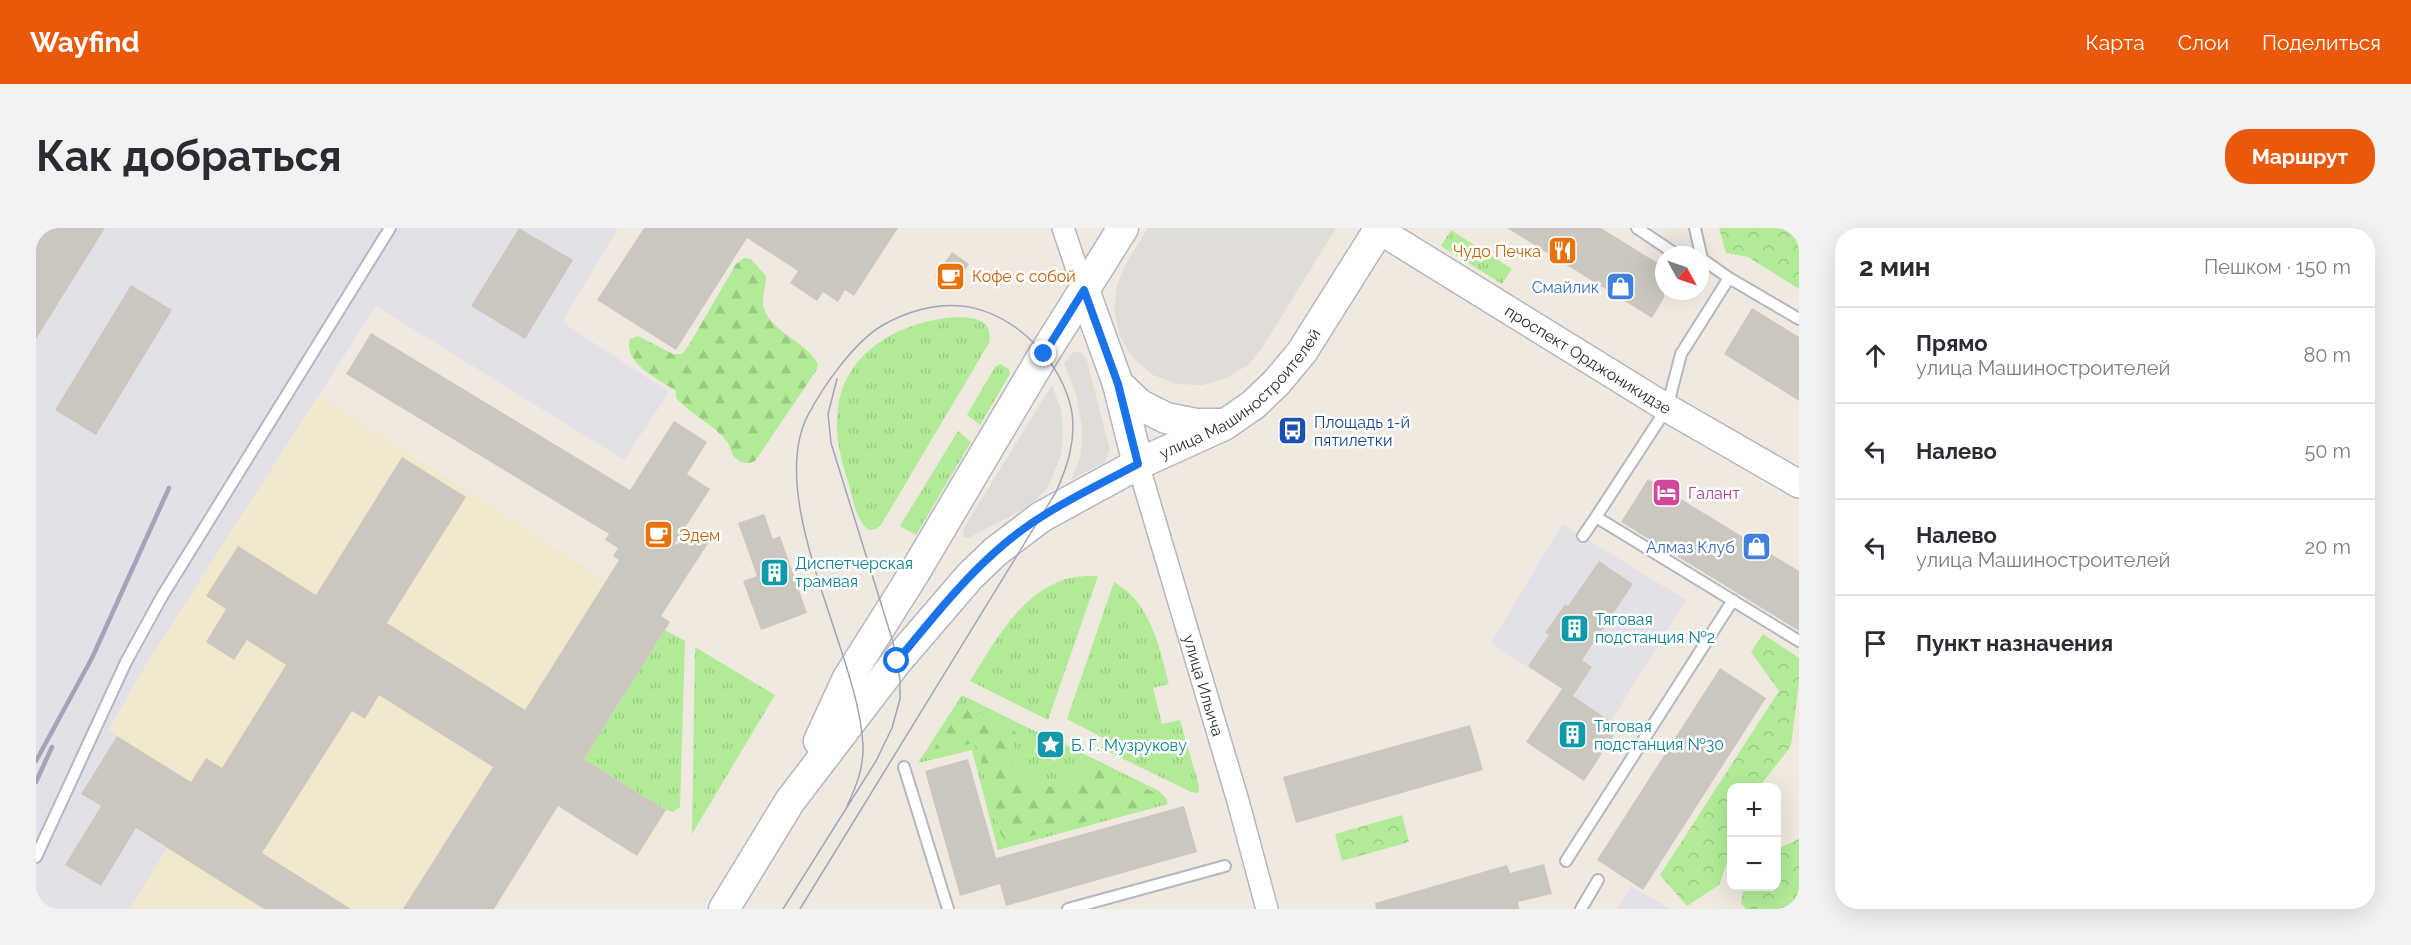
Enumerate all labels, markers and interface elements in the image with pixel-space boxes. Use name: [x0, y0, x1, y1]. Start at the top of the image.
text: Wayfind: [30, 26, 140, 59]
text: Карта: [2086, 30, 2145, 55]
text: Слои: [2178, 30, 2229, 55]
text: Поделиться: [2262, 30, 2381, 55]
button: Маршрут: [2225, 129, 2375, 184]
text: Как добраться: [36, 132, 342, 181]
restaurant icon: Чудо Печка: [1546, 235, 1578, 267]
place label: Чудо Печка: [1453, 242, 1541, 261]
north arrow: [1655, 246, 1709, 300]
text: 2 мин: [1859, 252, 1931, 282]
text: Пешком · 150 m: [2204, 255, 2351, 279]
cafe icon: Кофе с собой: [935, 260, 967, 292]
place label: Кофе с собой: [972, 267, 1076, 286]
shop icon: Смайлик: [1604, 271, 1636, 303]
place label: Смайлик: [1532, 278, 1599, 297]
street label: проспект Орджоникидзе: [1502, 301, 1675, 418]
street label: улица Машиностроителей: [1156, 325, 1324, 463]
text: Прямо: [1916, 330, 1988, 356]
icon: ahead: [1859, 339, 1892, 372]
route end: [1030, 340, 1056, 366]
text: 80 m: [2303, 343, 2351, 367]
text: улица Машиностроителей: [1916, 356, 2170, 380]
place label: Площадь 1-й пятилетки: [1314, 413, 1410, 450]
bus stop icon: Площадь 1-й пятилетки: [1277, 415, 1309, 447]
icon: left: [1859, 435, 1892, 468]
text: Налево: [1916, 438, 1997, 464]
text: 50 m: [2304, 439, 2351, 463]
hotel icon: Галант: [1651, 477, 1683, 509]
place label: Галант: [1688, 484, 1740, 503]
cafe icon: Эдем: [642, 519, 674, 551]
text: Налево: [1916, 522, 1997, 548]
place label: Эдем: [679, 526, 720, 545]
shop icon: Алмаз Клуб: [1740, 531, 1772, 563]
icon: left: [1859, 531, 1892, 564]
text: 20 m: [2305, 535, 2351, 559]
place label: Алмаз Клуб: [1646, 538, 1735, 557]
text: улица Машиностроителей: [1916, 548, 2170, 572]
place label: Диспетчерская трамвая: [795, 554, 913, 591]
building icon: Диспетчерская трамвая: [758, 556, 790, 588]
place label: Тяговая подстанция №2: [1595, 610, 1715, 647]
building icon: Тяговая подстанция №2: [1558, 612, 1590, 644]
icon: arrive: [1859, 627, 1892, 660]
text: Пункт назначения: [1916, 630, 2113, 656]
street label: улица Ильича: [1180, 632, 1228, 738]
route start: [883, 647, 909, 673]
place label: Тяговая подстанция №30: [1594, 717, 1724, 754]
building icon: Тяговая подстанция №30: [1557, 719, 1589, 751]
place icon: Б. Г. Музрукову: [1034, 729, 1066, 761]
place label: Б. Г. Музрукову: [1071, 736, 1187, 755]
map controls: [1727, 783, 1781, 891]
button: +: [1727, 783, 1781, 837]
button: −: [1727, 837, 1781, 891]

